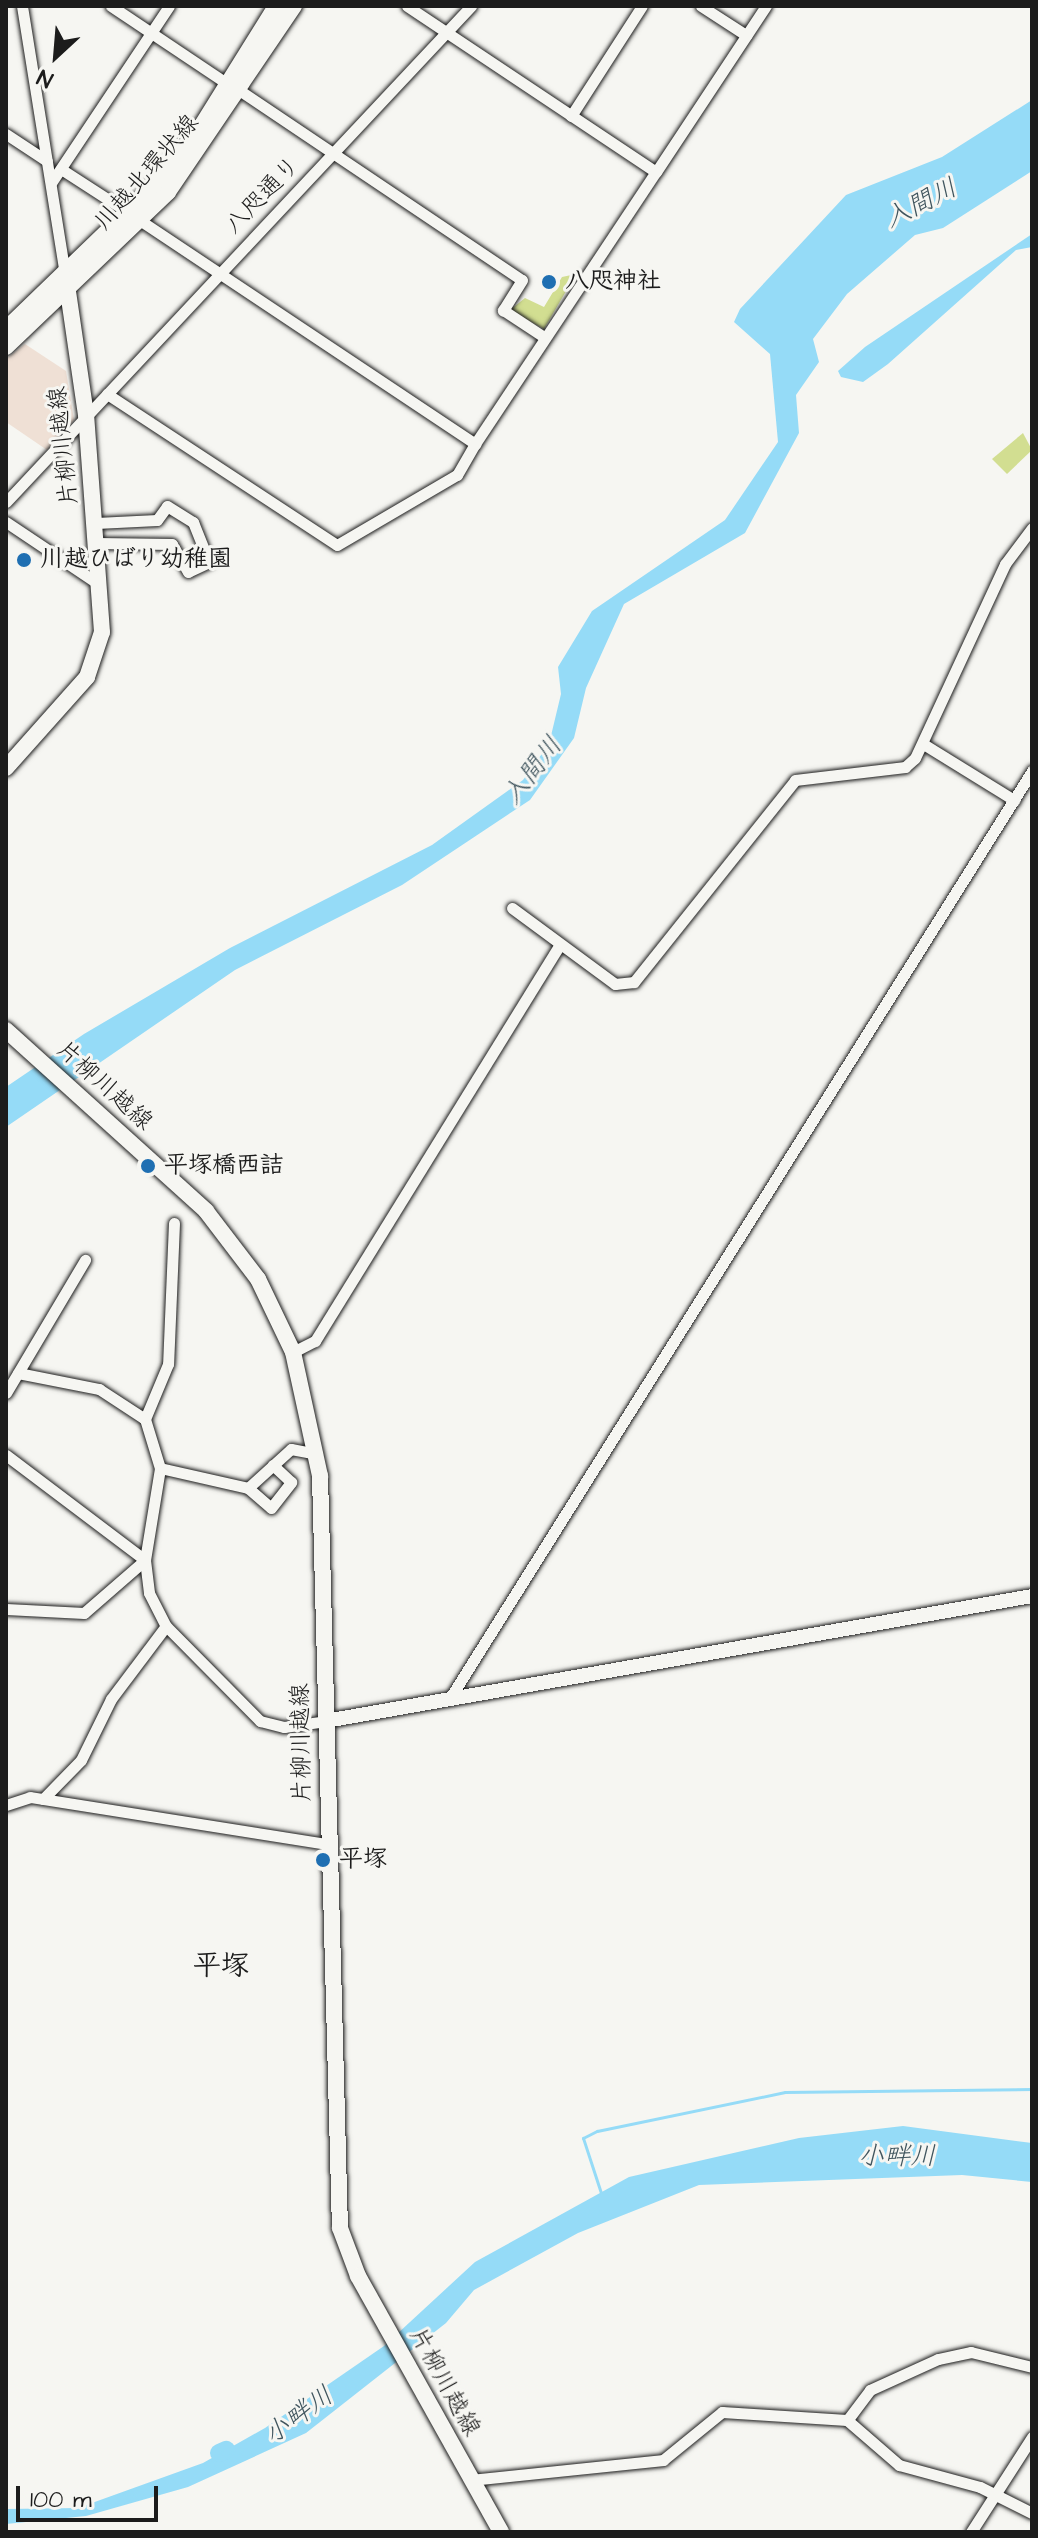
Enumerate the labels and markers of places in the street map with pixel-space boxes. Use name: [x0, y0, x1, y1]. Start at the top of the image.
place label: 八咫神社: [565, 268, 661, 296]
marker: 八咫神社: [540, 273, 558, 291]
place label: 川越ひばり幼稚園: [40, 546, 232, 574]
marker: 川越ひばり幼稚園: [15, 551, 33, 569]
place label: 平塚橋西詰: [164, 1152, 284, 1180]
marker: 平塚橋西詰: [139, 1157, 157, 1175]
place label: 平塚: [339, 1846, 387, 1874]
marker: 平塚: [314, 1851, 332, 1869]

